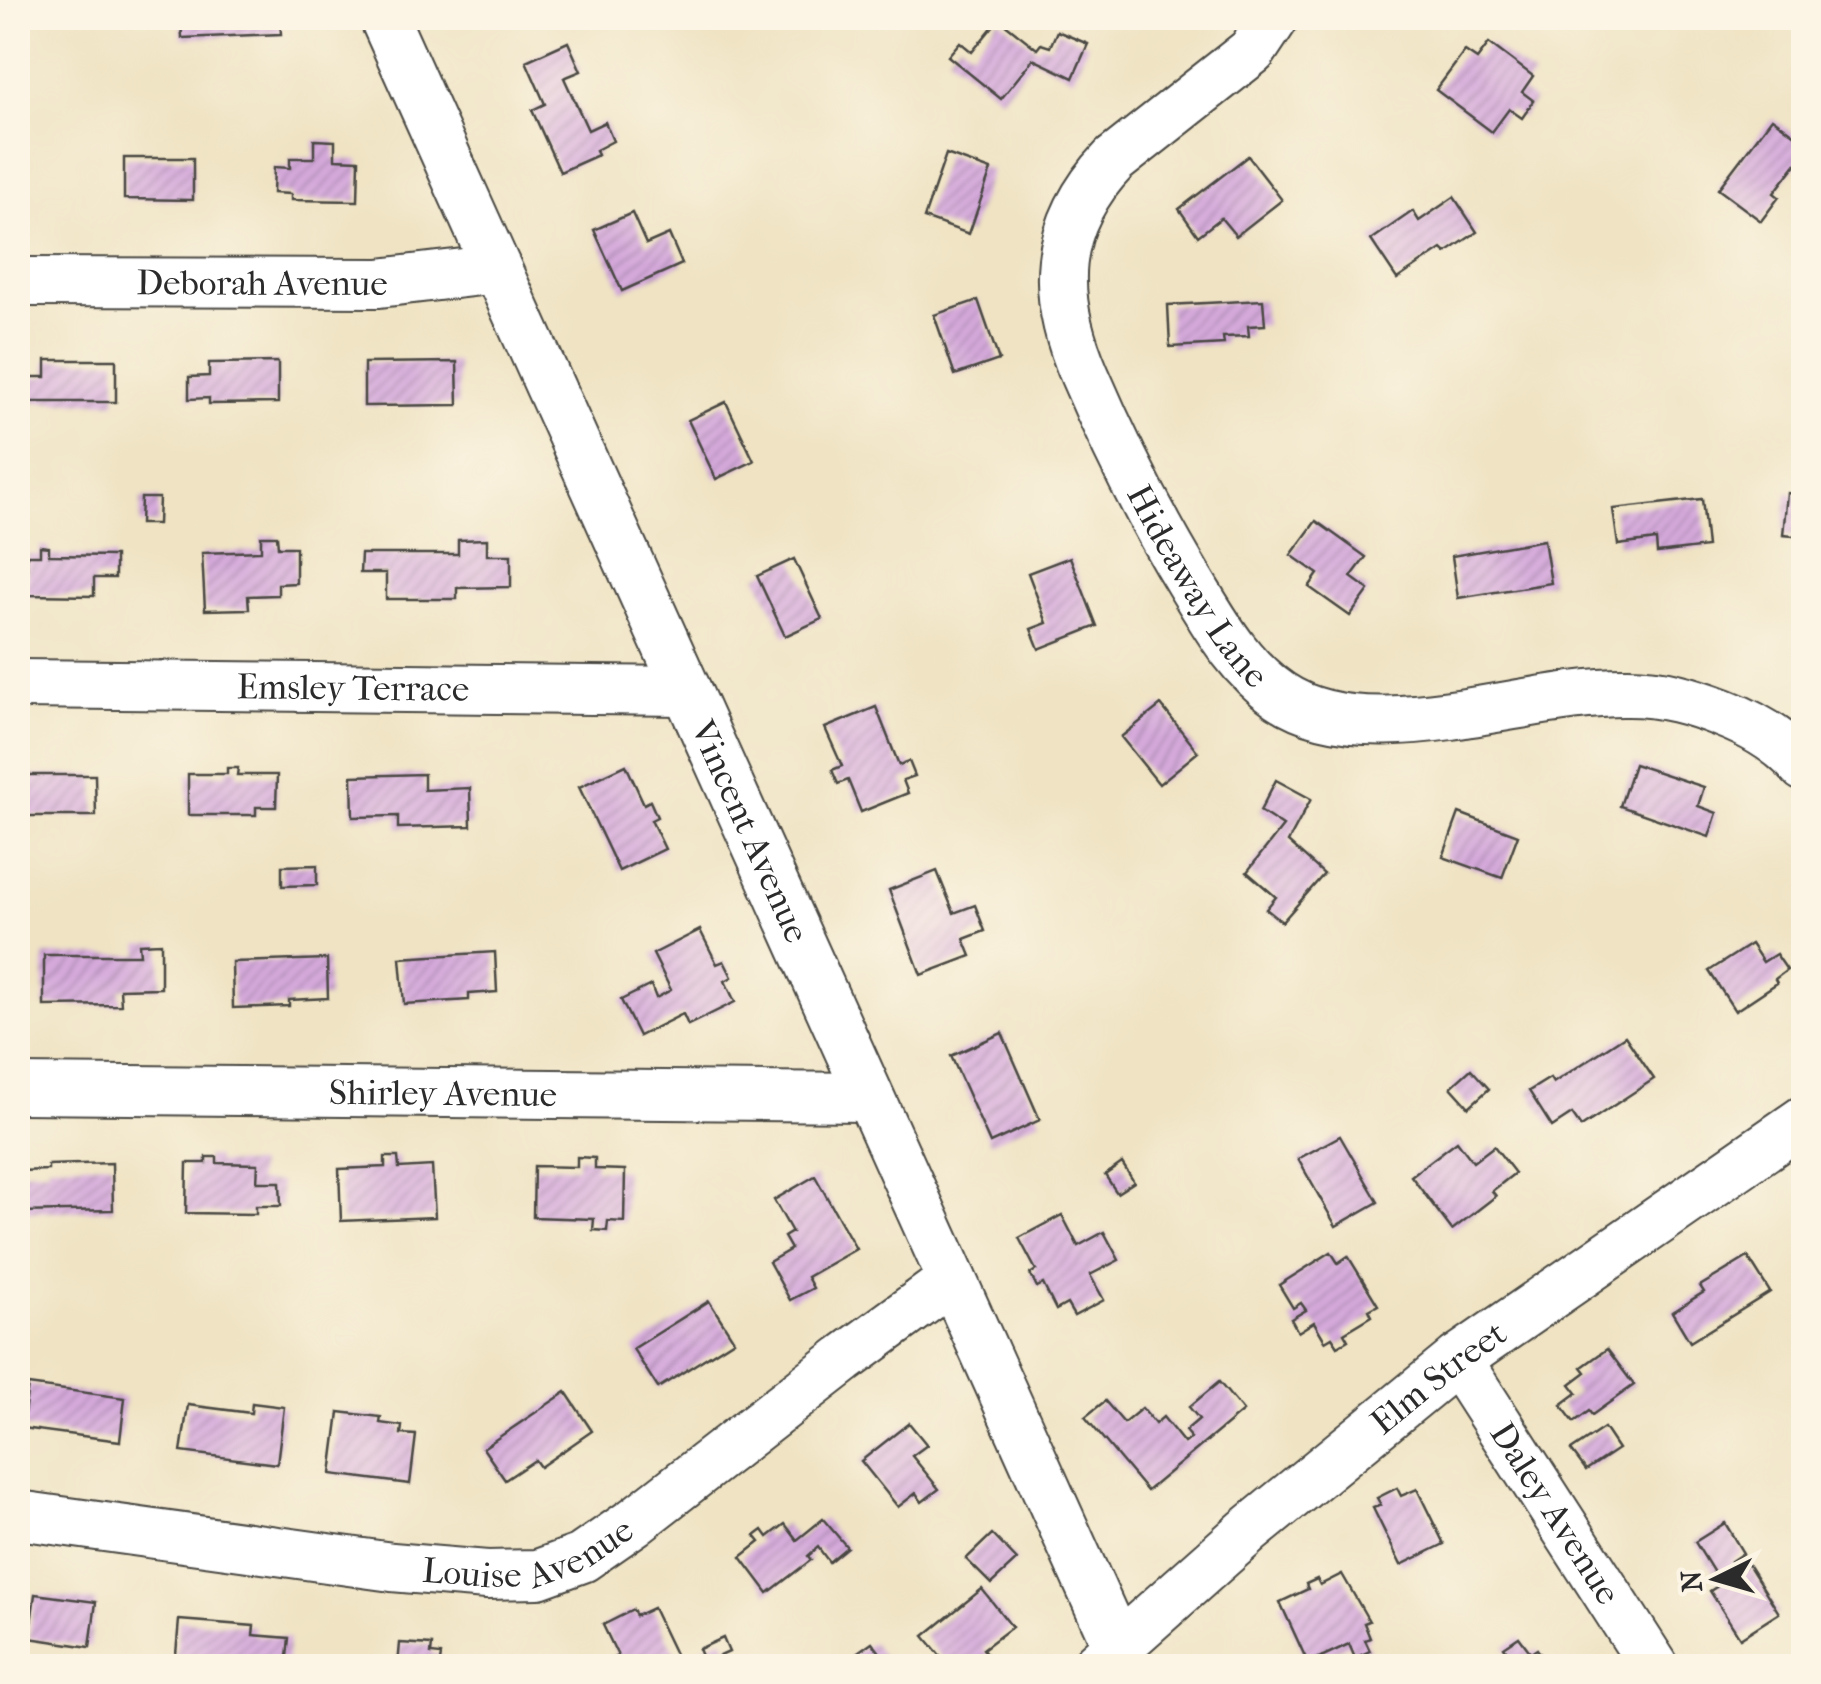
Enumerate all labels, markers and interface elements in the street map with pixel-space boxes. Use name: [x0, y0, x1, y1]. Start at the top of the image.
street label: Deborah Avenue: [136, 262, 388, 304]
street label: Hideaway Lane: [1119, 478, 1277, 696]
street label: Emsley Terrace: [237, 666, 469, 709]
street label: Vincent Avenue: [682, 713, 818, 949]
street label: Shirley Avenue: [329, 1071, 557, 1115]
street label: Elm Street: [1362, 1312, 1514, 1443]
street label: Daley Avenue: [1482, 1414, 1629, 1612]
street label: Louise Avenue: [421, 1509, 641, 1597]
north arrow: [1666, 1529, 1766, 1629]
text: N: [1674, 1568, 1709, 1593]

